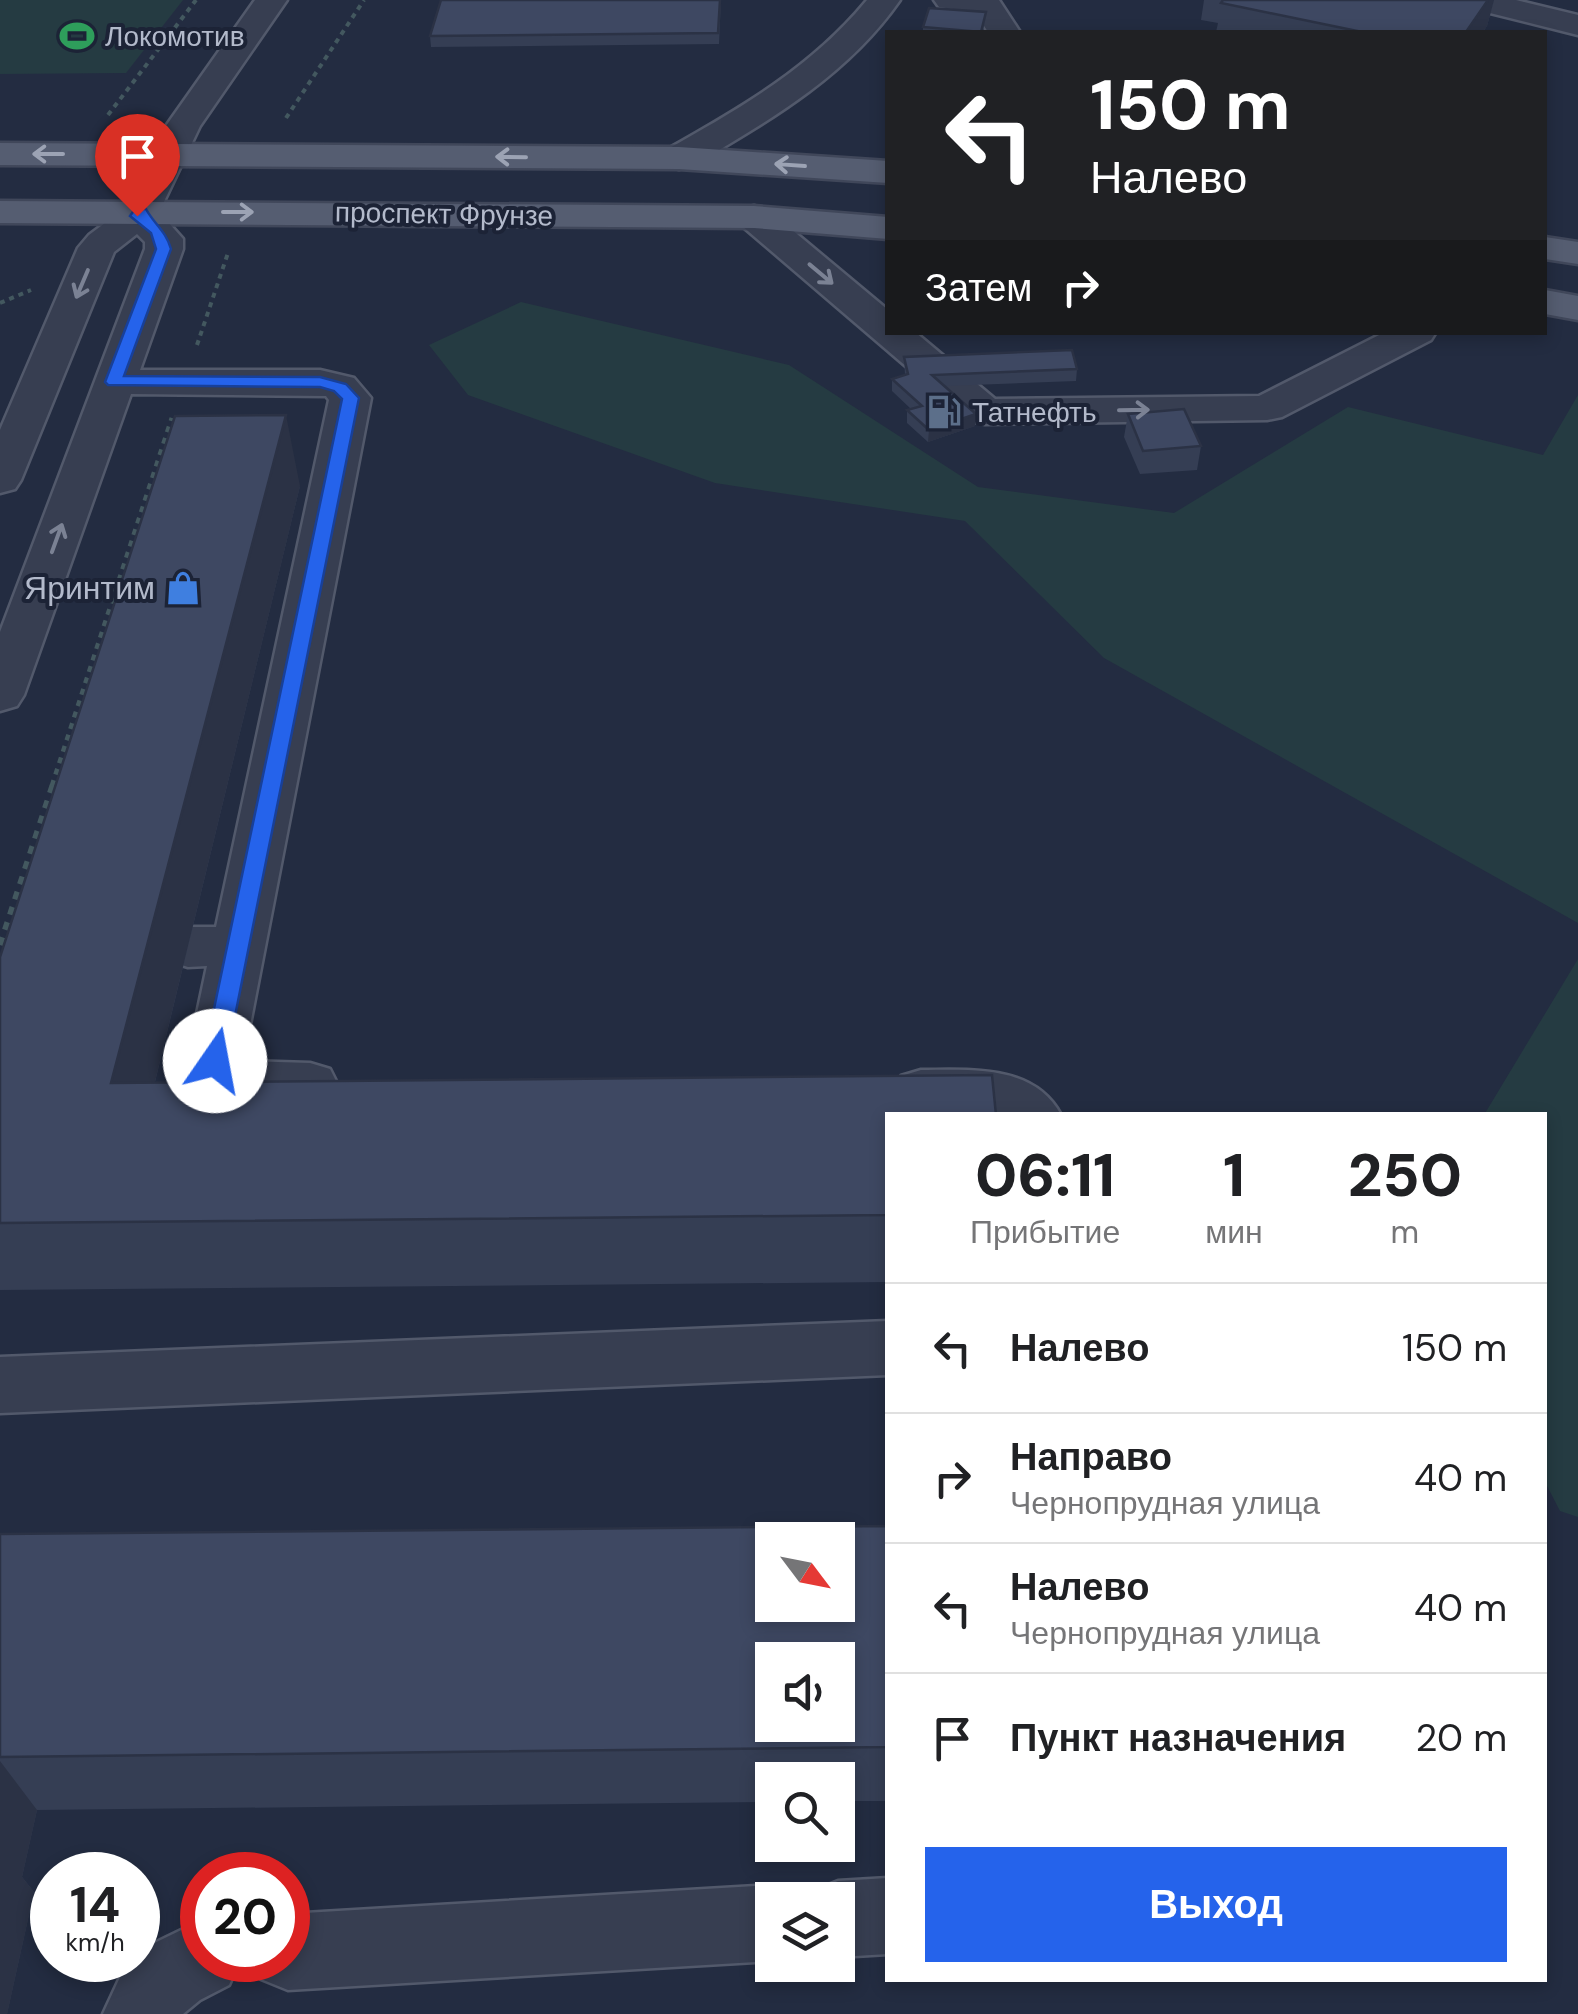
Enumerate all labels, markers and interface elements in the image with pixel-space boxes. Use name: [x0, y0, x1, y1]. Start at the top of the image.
sports icon: Локомотив: [58, 17, 96, 55]
place label: Локомотив: [105, 18, 245, 55]
text: 150 m: [1090, 60, 1291, 151]
icon: left: [925, 70, 1055, 200]
pin: [95, 114, 180, 217]
icon: arrive: [110, 129, 165, 184]
one-way arrow: [33, 144, 66, 164]
one-way arrow: [495, 147, 527, 166]
text: Налево: [1090, 148, 1247, 207]
one-way arrow: [775, 156, 807, 175]
street label: проспект Фрунзе: [335, 194, 553, 234]
one-way arrow: [222, 202, 254, 222]
icon: right: [1053, 260, 1108, 315]
one-way arrow: [807, 262, 833, 284]
text: Затем: [925, 263, 1033, 313]
one-way arrow: [72, 269, 90, 299]
fuel station icon: Татнефть: [925, 393, 963, 431]
place label: Татнефть: [972, 394, 1097, 431]
one-way arrow: [1117, 400, 1149, 419]
one-way arrow: [49, 523, 67, 554]
place label: Яринтим: [24, 567, 155, 609]
shop icon: Яринтим: [164, 569, 202, 607]
position arrow: [163, 1009, 267, 1113]
text: 06:11: [975, 1136, 1115, 1215]
text: 1: [1223, 1136, 1245, 1215]
text: 250: [1348, 1136, 1462, 1215]
text: Прибытие: [970, 1211, 1120, 1253]
text: мин: [1205, 1211, 1263, 1253]
text: m: [1391, 1211, 1419, 1253]
icon: left: [925, 1321, 980, 1376]
text: Налево: [1010, 1323, 1149, 1373]
text: 150 m: [1402, 1323, 1507, 1373]
text: Направо: [1010, 1432, 1172, 1482]
icon: right: [925, 1451, 980, 1506]
text: 40 m: [1414, 1453, 1507, 1503]
text: Чернопрудная улица: [1010, 1482, 1320, 1524]
north arrow: [755, 1522, 855, 1622]
map controls: [755, 1522, 855, 1982]
text: Налево: [1010, 1562, 1149, 1612]
icon: left: [925, 1581, 980, 1636]
text: 40 m: [1414, 1583, 1507, 1633]
text: Чернопрудная улица: [1010, 1612, 1320, 1654]
button: sound: [755, 1642, 855, 1742]
icon: arrive: [925, 1711, 980, 1766]
text: Пункт назначения: [1010, 1713, 1346, 1763]
text: 20 m: [1416, 1713, 1507, 1763]
button: search: [755, 1762, 855, 1862]
button: Выход: [925, 1847, 1507, 1962]
speed limit sign: 20: [180, 1852, 310, 1982]
text: 14: [70, 1872, 120, 1938]
button: layers: [755, 1882, 855, 1982]
text: km/h: [65, 1926, 125, 1959]

